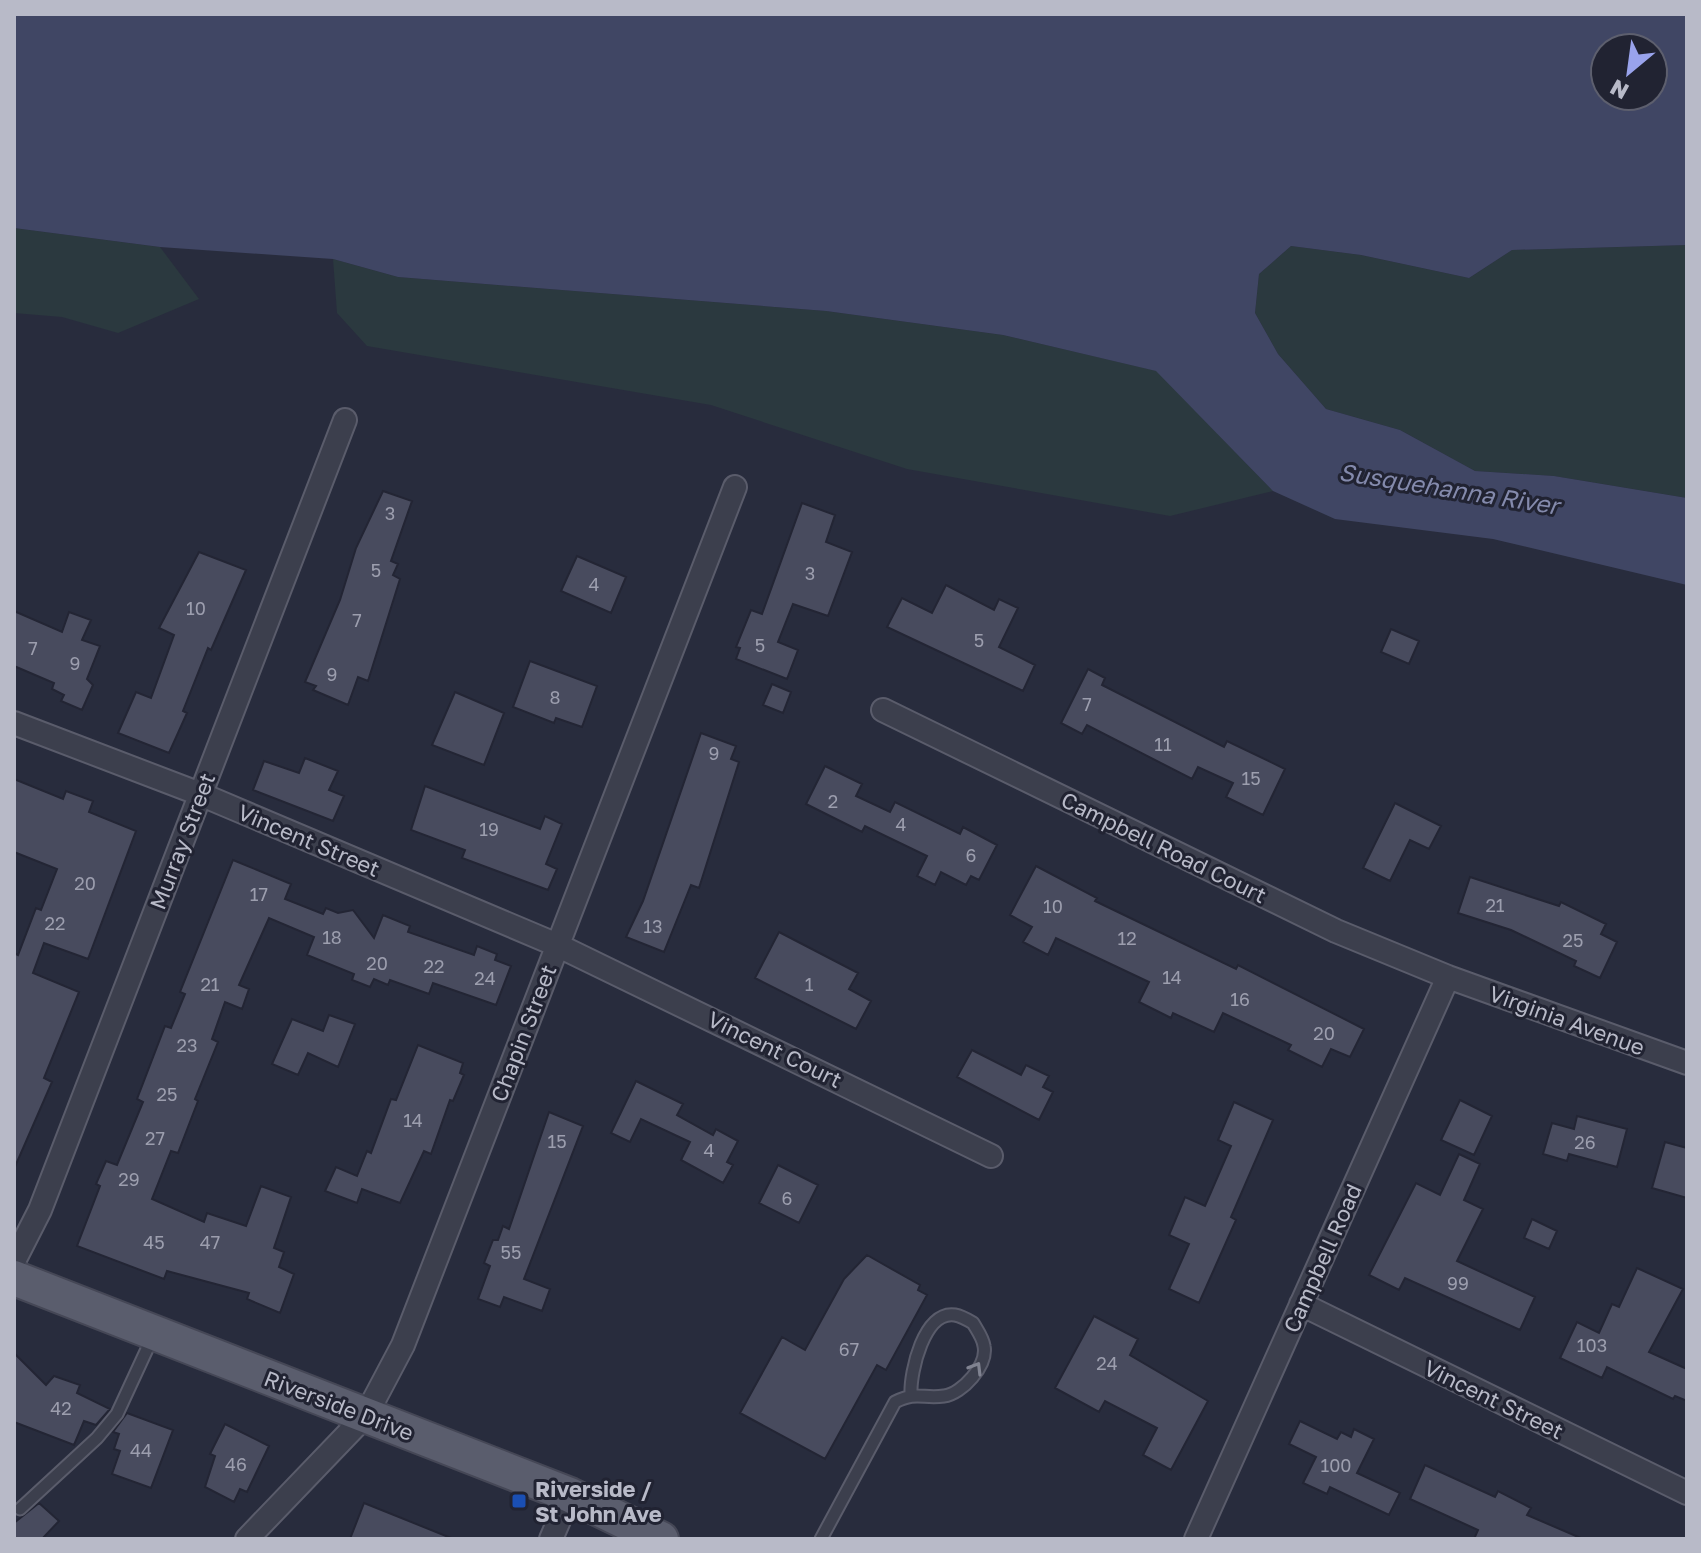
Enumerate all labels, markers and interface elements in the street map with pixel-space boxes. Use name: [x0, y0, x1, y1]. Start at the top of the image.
north arrow: [1589, 32, 1669, 112]
text: N: [1605, 74, 1633, 106]
water label: Susquehanna River: [1337, 456, 1565, 520]
house number: 3: [385, 502, 395, 524]
house number: 5: [371, 559, 381, 581]
house number: 3: [805, 562, 815, 584]
house number: 4: [589, 573, 600, 595]
house number: 10: [186, 597, 206, 619]
house number: 7: [352, 609, 362, 631]
house number: 5: [974, 629, 984, 651]
house number: 5: [755, 634, 765, 656]
house number: 7: [28, 637, 38, 659]
house number: 9: [70, 652, 80, 674]
house number: 9: [327, 663, 337, 685]
house number: 8: [550, 686, 560, 708]
house number: 7: [1082, 693, 1092, 715]
house number: 11: [1154, 733, 1172, 755]
house number: 9: [709, 742, 719, 764]
house number: 15: [1241, 767, 1261, 789]
street label: Murray Street: [144, 769, 220, 913]
street label: Campbell Road Court: [1057, 786, 1271, 908]
house number: 2: [828, 790, 838, 812]
street label: Vincent Street: [234, 798, 384, 882]
house number: 4: [896, 813, 907, 835]
house number: 19: [479, 818, 499, 840]
house number: 6: [966, 844, 976, 866]
house number: 20: [74, 872, 96, 894]
house number: 17: [250, 883, 268, 905]
house number: 21: [1485, 894, 1505, 916]
house number: 10: [1043, 895, 1063, 917]
house number: 22: [45, 912, 65, 934]
house number: 13: [643, 915, 663, 937]
house number: 18: [322, 926, 342, 948]
house number: 12: [1117, 927, 1137, 949]
house number: 25: [1563, 929, 1583, 951]
house number: 20: [366, 952, 388, 974]
house number: 22: [424, 955, 444, 977]
street label: Chapin Street: [485, 961, 561, 1105]
house number: 14: [1162, 966, 1182, 988]
house number: 24: [474, 967, 496, 989]
house number: 21: [200, 973, 220, 995]
house number: 1: [805, 973, 814, 995]
street label: Virginia Avenue: [1486, 979, 1648, 1061]
house number: 16: [1230, 988, 1250, 1010]
street label: Vincent Court: [704, 1005, 846, 1093]
house number: 20: [1313, 1022, 1335, 1044]
house number: 23: [177, 1034, 197, 1056]
house number: 25: [157, 1083, 177, 1105]
house number: 14: [403, 1109, 423, 1131]
house number: 27: [145, 1127, 165, 1149]
house number: 15: [547, 1130, 567, 1152]
house number: 26: [1574, 1131, 1596, 1153]
house number: 4: [704, 1139, 715, 1161]
house number: 29: [118, 1168, 140, 1190]
street label: Campbell Road: [1277, 1179, 1367, 1337]
house number: 6: [782, 1187, 792, 1209]
house number: 45: [143, 1231, 165, 1253]
house number: 47: [200, 1231, 220, 1253]
house number: 55: [501, 1241, 521, 1263]
house number: 99: [1447, 1272, 1469, 1294]
house number: 103: [1577, 1334, 1607, 1356]
house number: 67: [839, 1338, 859, 1360]
house number: 24: [1096, 1352, 1118, 1374]
street label: Vincent Street: [1420, 1354, 1568, 1444]
one-way arrow: [966, 1363, 981, 1377]
street label: Riverside Drive: [260, 1364, 418, 1446]
house number: 42: [50, 1397, 72, 1419]
house number: 44: [130, 1439, 152, 1461]
house number: 46: [225, 1453, 247, 1475]
house number: 100: [1320, 1454, 1352, 1476]
place label: Riverside / St John Ave: [535, 1475, 662, 1527]
marker: Riverside / St John Ave: [510, 1492, 528, 1510]

